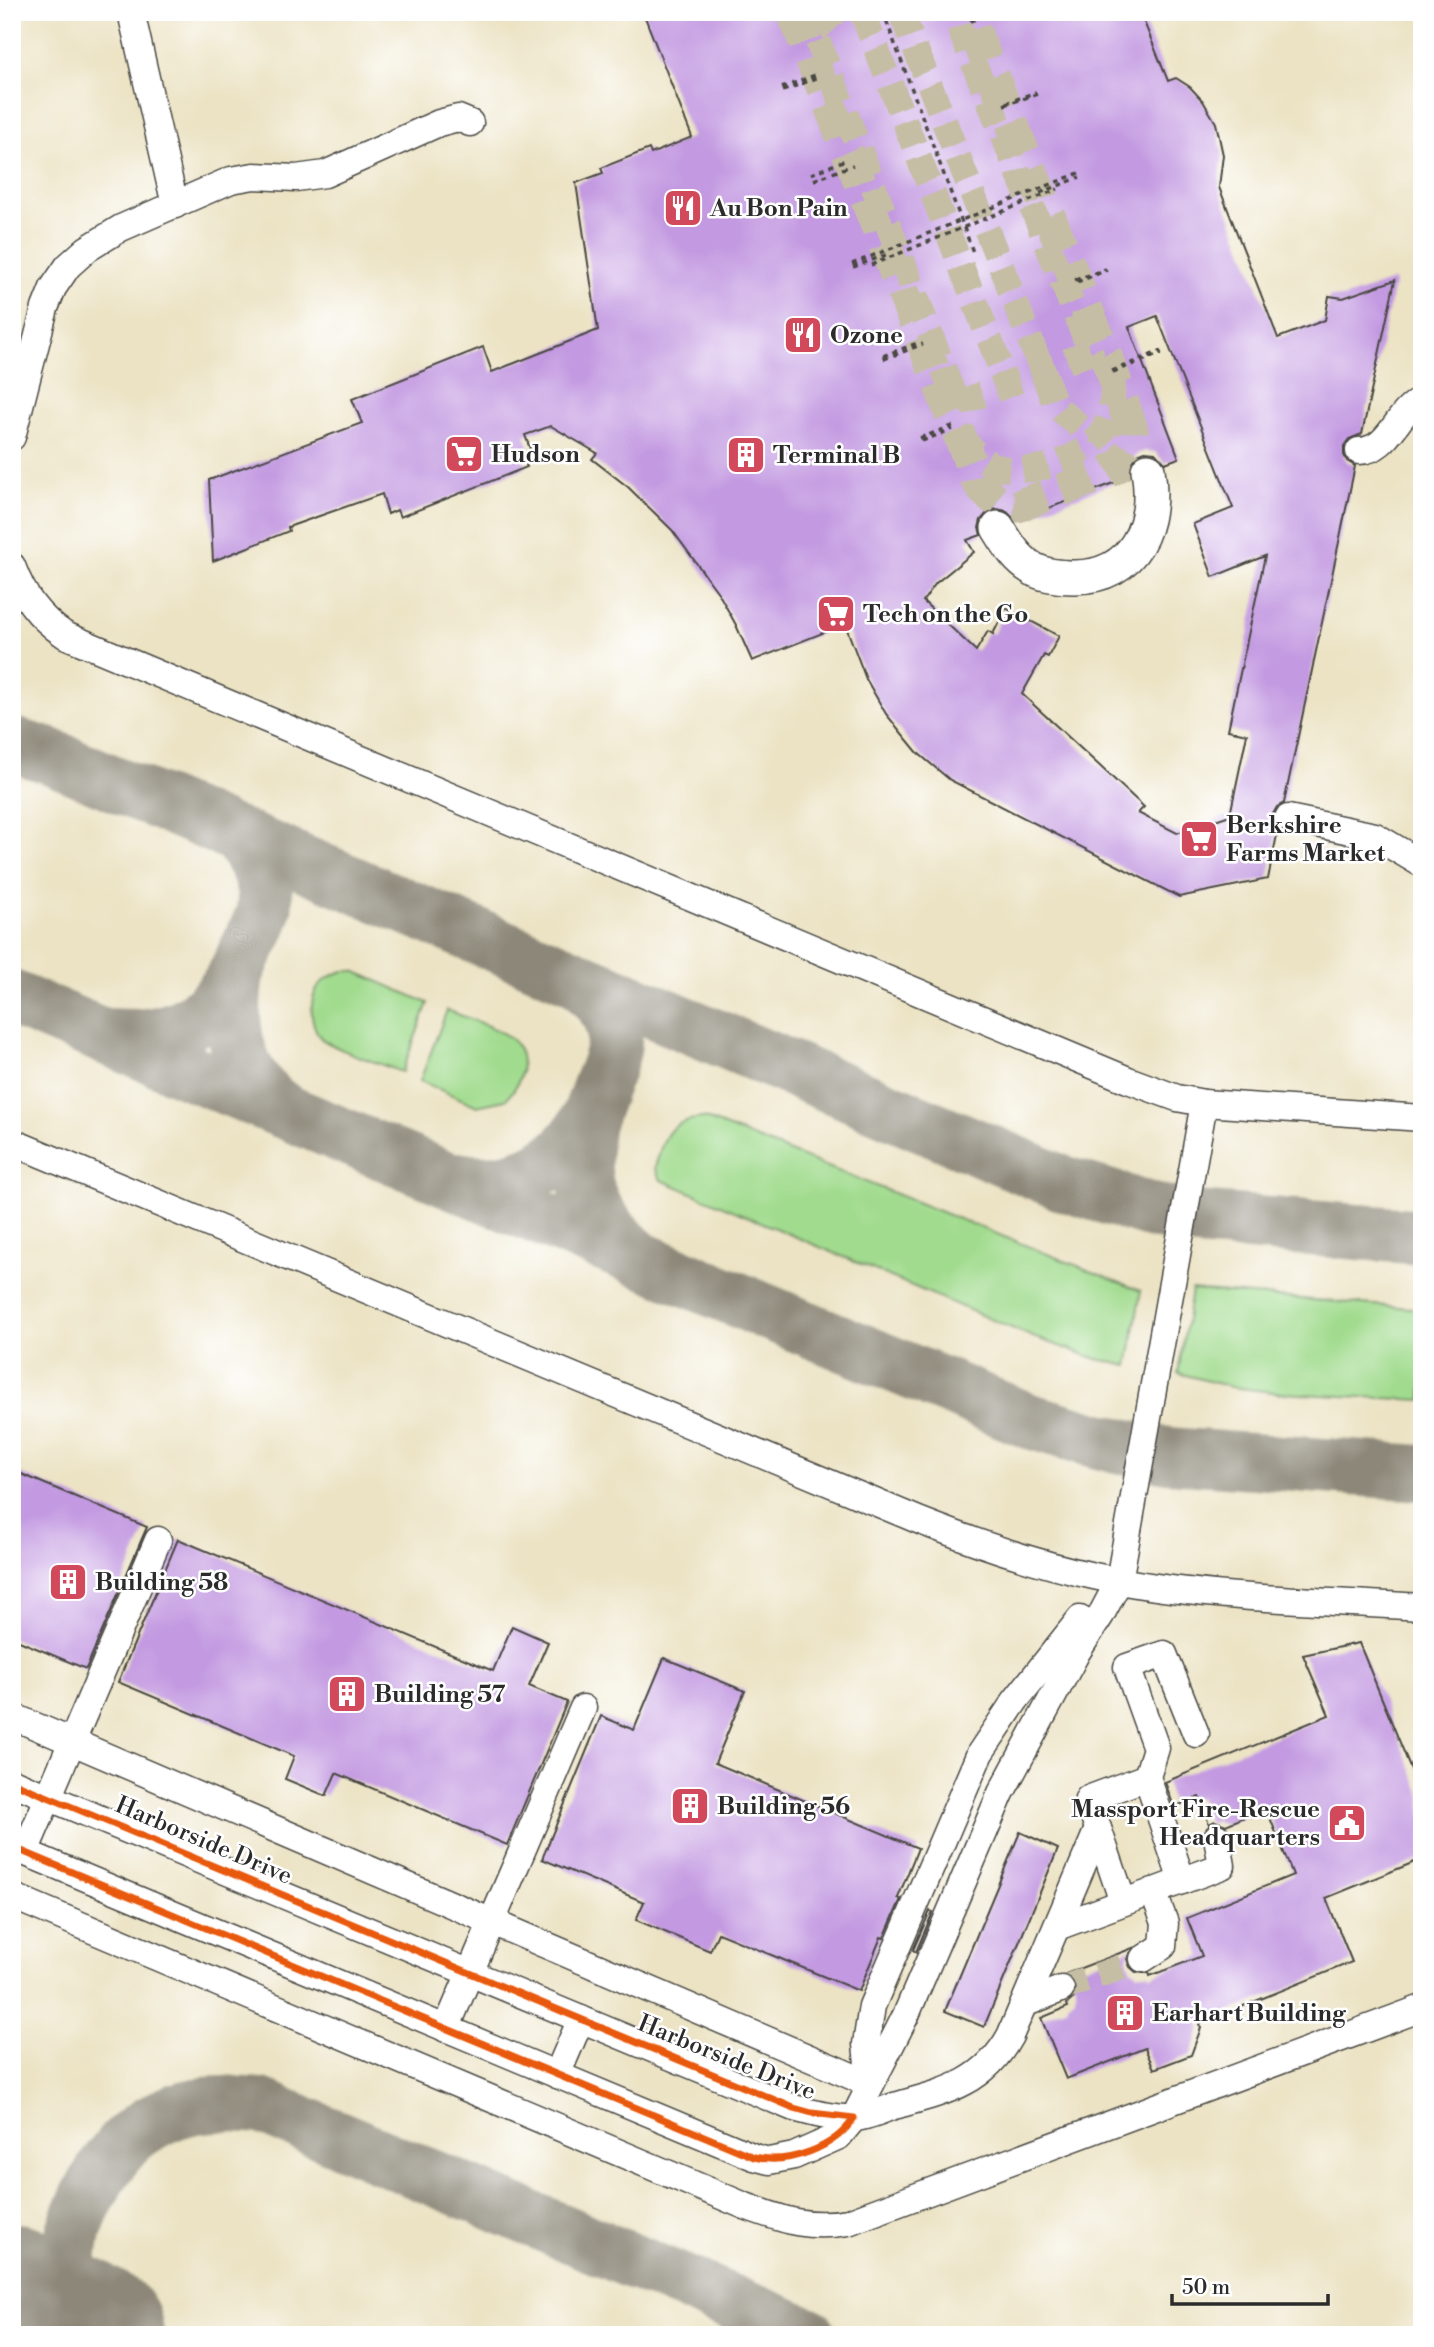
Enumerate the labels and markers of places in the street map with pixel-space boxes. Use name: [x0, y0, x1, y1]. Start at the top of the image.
restaurant icon: Au Bon Pain: [662, 187, 704, 229]
place label: Au Bon Pain: [709, 194, 848, 224]
restaurant icon: Ozone: [782, 314, 824, 356]
place label: Ozone: [830, 321, 903, 351]
supermarket icon: Hudson: [443, 433, 485, 475]
building icon: Terminal B: [725, 434, 767, 476]
place label: Hudson: [491, 440, 580, 470]
place label: Terminal B: [773, 441, 900, 471]
supermarket icon: Tech on the Go: [815, 593, 857, 635]
place label: Tech on the Go: [863, 600, 1028, 630]
place label: Berkshire Farms Market: [1226, 811, 1386, 869]
supermarket icon: Berkshire Farms Market: [1178, 818, 1220, 860]
building icon: Building 58: [47, 1561, 89, 1603]
place label: Building 58: [95, 1568, 228, 1598]
building icon: Building 57: [326, 1673, 368, 1715]
place label: Building 57: [374, 1680, 506, 1710]
building icon: Building 56: [669, 1785, 711, 1827]
place label: Building 56: [717, 1792, 850, 1822]
place label: Massport Fire-Rescue Headquarters: [1071, 1795, 1320, 1853]
public building icon: Massport Fire-Rescue Headquarters: [1326, 1802, 1368, 1844]
building icon: Earhart Building: [1104, 1992, 1146, 2034]
place label: Earhart Building: [1152, 1999, 1347, 2029]

